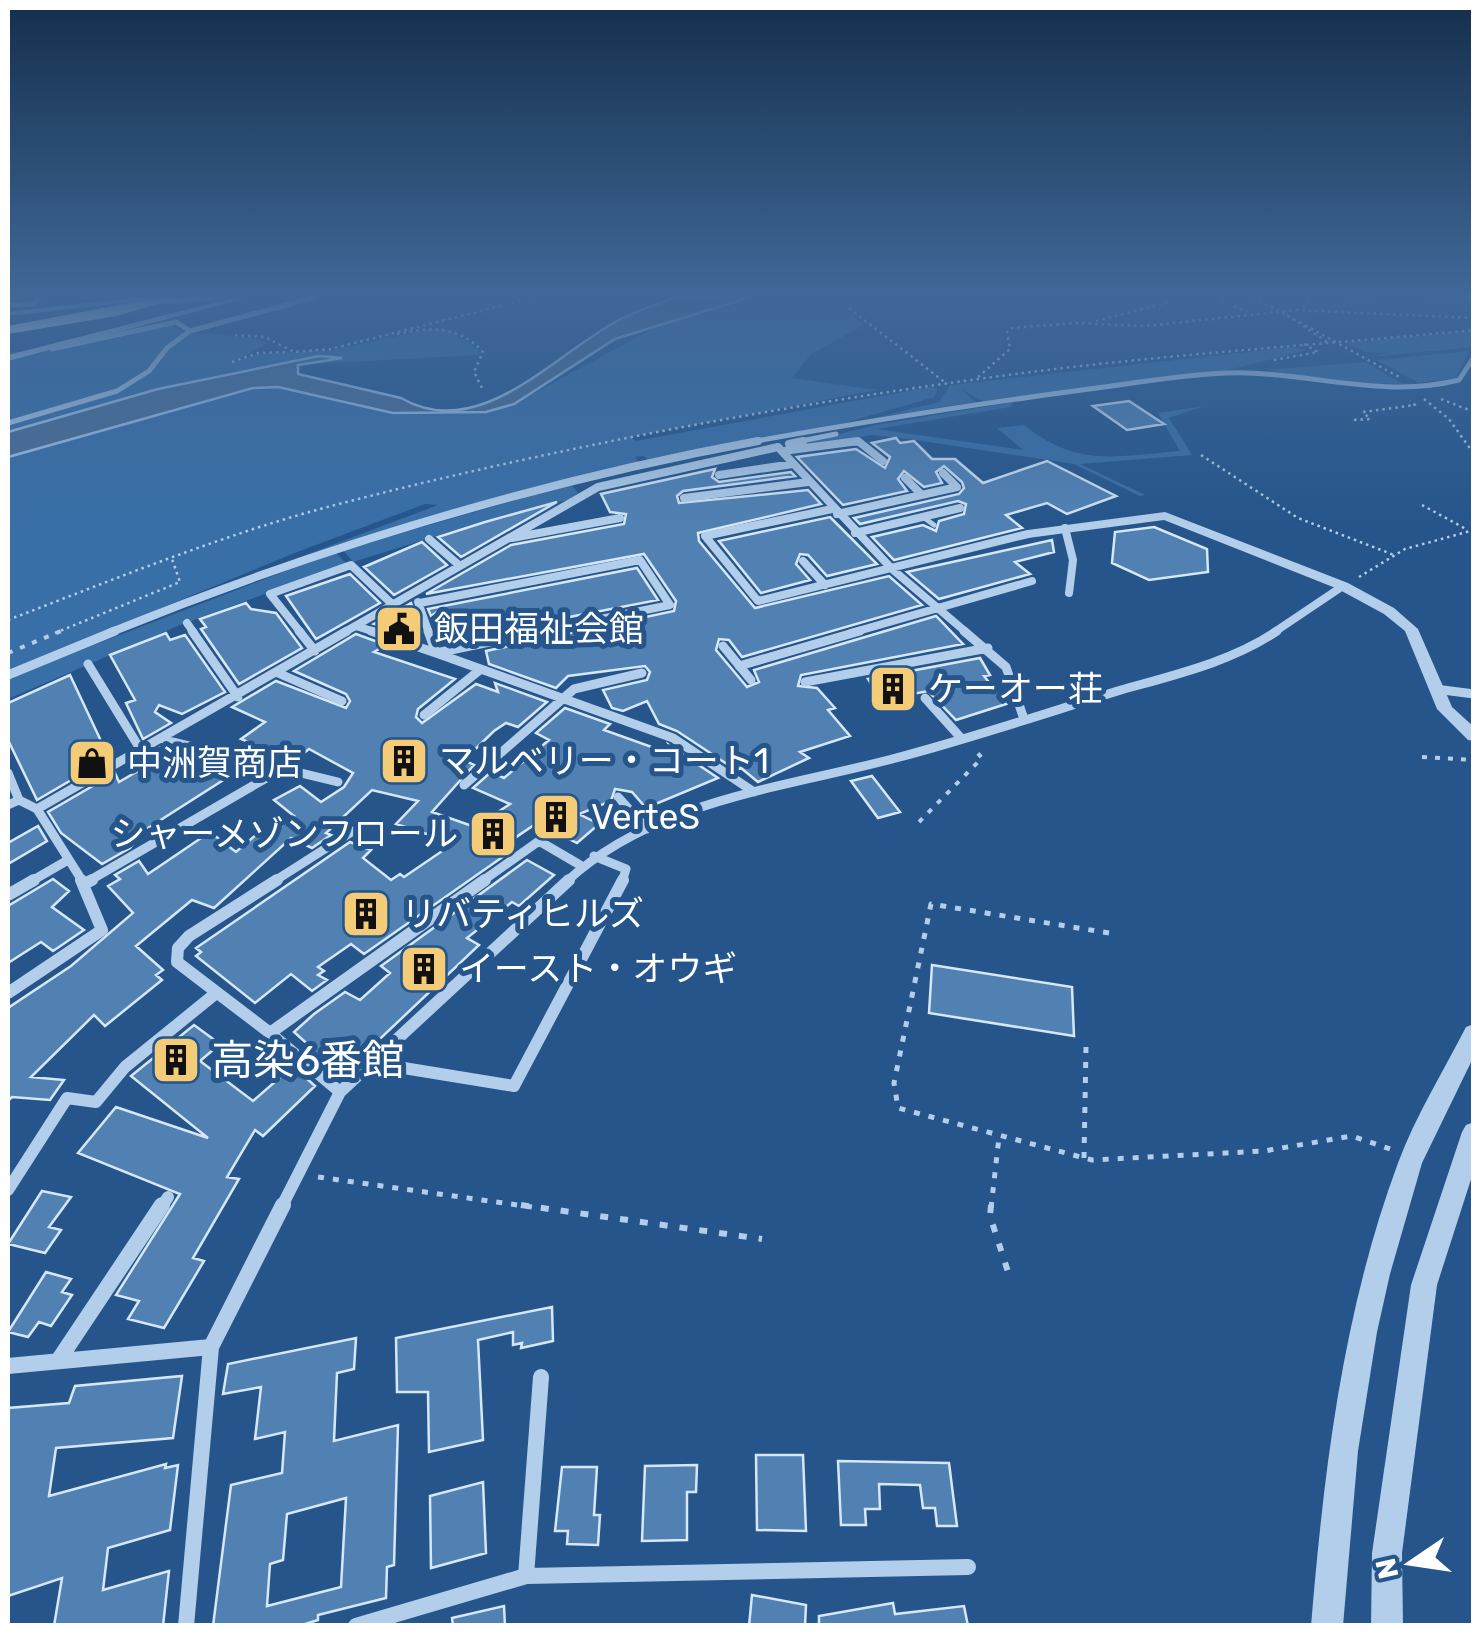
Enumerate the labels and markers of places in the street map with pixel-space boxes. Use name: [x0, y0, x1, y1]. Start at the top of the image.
public building icon: 飯田福祉会館: [373, 603, 425, 655]
place label: 飯田福祉会館: [434, 608, 644, 650]
building icon: ケーオー荘: [867, 663, 919, 715]
place label: ケーオー荘: [928, 668, 1103, 710]
building icon: マルベリー・コート1: [378, 735, 430, 787]
shop icon: 中洲賀商店: [66, 737, 118, 789]
place label: マルベリー・コート1: [439, 740, 769, 782]
place label: 中洲賀商店: [127, 742, 302, 784]
building icon: VerteS: [530, 791, 582, 843]
place label: VerteS: [591, 796, 700, 838]
building icon: シャーメゾンフロール: [467, 808, 519, 860]
place label: シャーメゾンフロール: [110, 813, 458, 855]
building icon: リバティヒルズ: [340, 888, 392, 940]
place label: リバティヒルズ: [401, 893, 644, 935]
building icon: イースト・オウギ: [398, 943, 450, 995]
place label: イースト・オウギ: [459, 948, 737, 990]
building icon: 高染6番館: [150, 1034, 202, 1086]
place label: 高染6番館: [211, 1036, 404, 1086]

